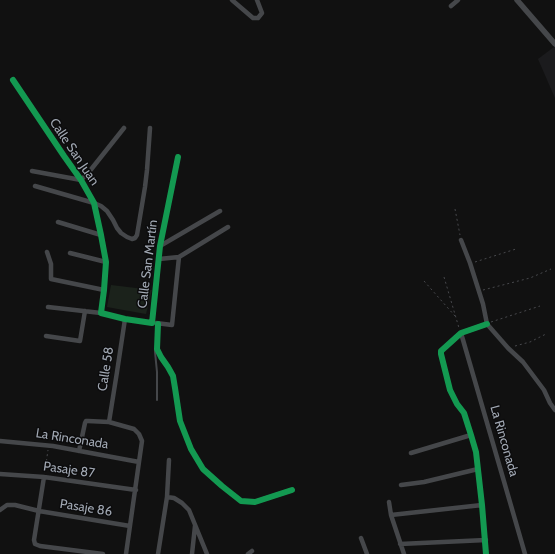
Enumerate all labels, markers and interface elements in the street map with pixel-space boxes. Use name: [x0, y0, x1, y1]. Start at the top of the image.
street label: Calle San Juan: [46, 116, 102, 188]
street label: Calle San Martín: [135, 219, 161, 309]
street label: Calle 58: [95, 346, 117, 392]
street label: La Rinconada: [486, 404, 522, 478]
street label: La Rinconada: [35, 426, 109, 452]
street label: Pasaje 87: [42, 459, 96, 481]
street label: Pasaje 86: [59, 496, 113, 520]

